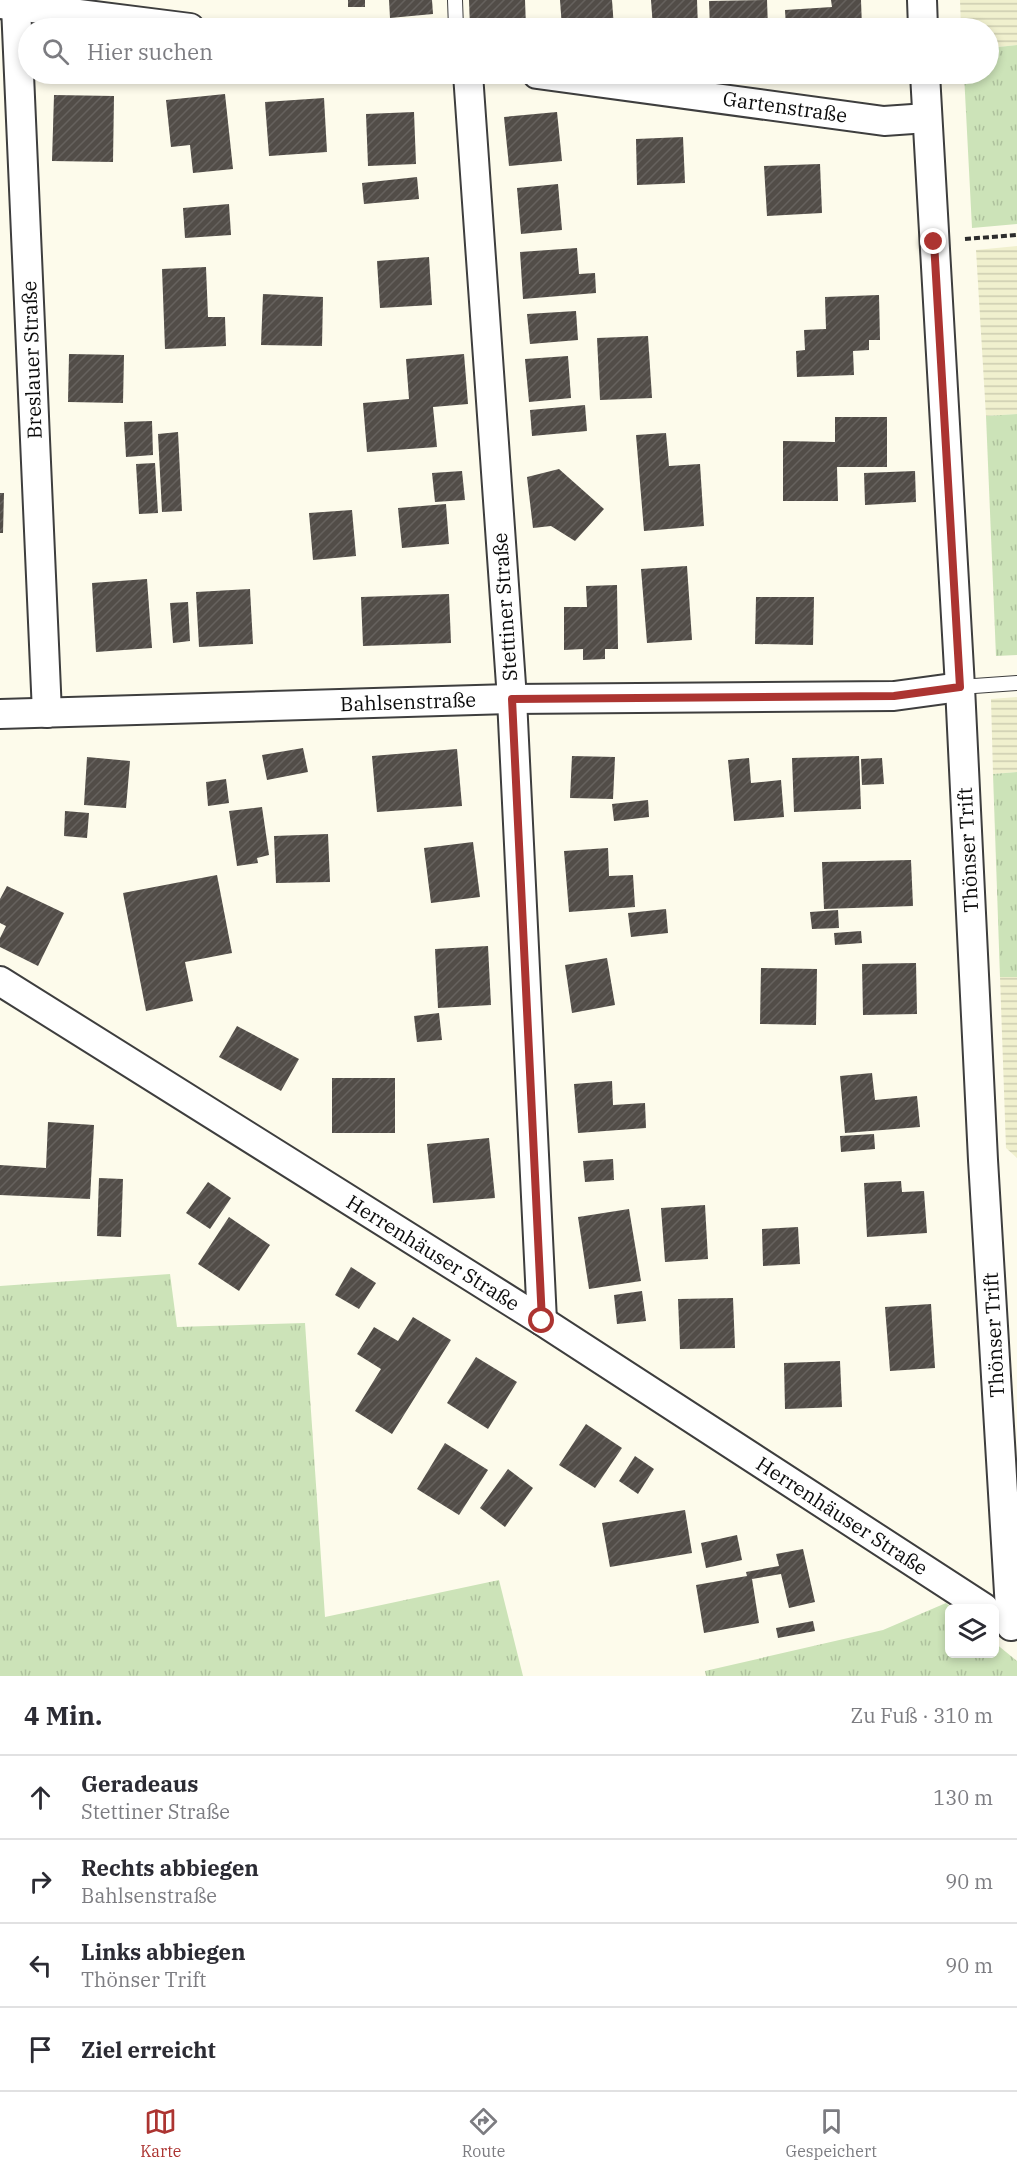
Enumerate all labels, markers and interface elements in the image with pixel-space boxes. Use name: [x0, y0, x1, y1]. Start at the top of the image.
search box: [18, 18, 999, 84]
icon: search: [39, 35, 72, 68]
text: Hier suchen: [87, 37, 213, 66]
street label: Gartenstraße: [721, 84, 849, 129]
route end: [920, 228, 946, 254]
street label: Breslauer Straße: [15, 280, 48, 440]
street label: Stettiner Straße: [486, 532, 523, 682]
street label: Bahlsenstraße: [340, 686, 476, 717]
street label: Thönser Trift: [951, 787, 984, 913]
street label: Herrenhäuser Straße: [342, 1188, 525, 1317]
street label: Thönser Trift: [977, 1272, 1010, 1398]
route start: [528, 1307, 554, 1333]
street label: Herrenhäuser Straße: [751, 1450, 933, 1581]
map controls: [945, 1604, 999, 1658]
button: layers: [945, 1604, 999, 1658]
text: 4 Min.: [24, 1698, 102, 1732]
text: Zu Fuß · 310 m: [851, 1702, 993, 1729]
text: Geradeaus: [81, 1769, 198, 1798]
icon: ahead: [24, 1781, 57, 1814]
text: 130 m: [933, 1784, 993, 1811]
text: Stettiner Straße: [81, 1798, 230, 1825]
text: Rechts abbiegen: [81, 1853, 259, 1882]
icon: right: [24, 1865, 57, 1898]
text: 90 m: [945, 1868, 993, 1895]
text: Bahlsenstraße: [81, 1882, 217, 1909]
text: Links abbiegen: [81, 1937, 246, 1966]
icon: left: [24, 1949, 57, 1982]
text: 90 m: [945, 1952, 993, 1979]
text: Thönser Trift: [81, 1966, 206, 1993]
icon: arrive: [24, 2033, 57, 2066]
text: Ziel erreicht: [81, 2035, 216, 2064]
tab: Karte: [140, 2105, 181, 2161]
tab: Route: [462, 2105, 505, 2161]
tab: Gespeichert: [786, 2105, 877, 2161]

